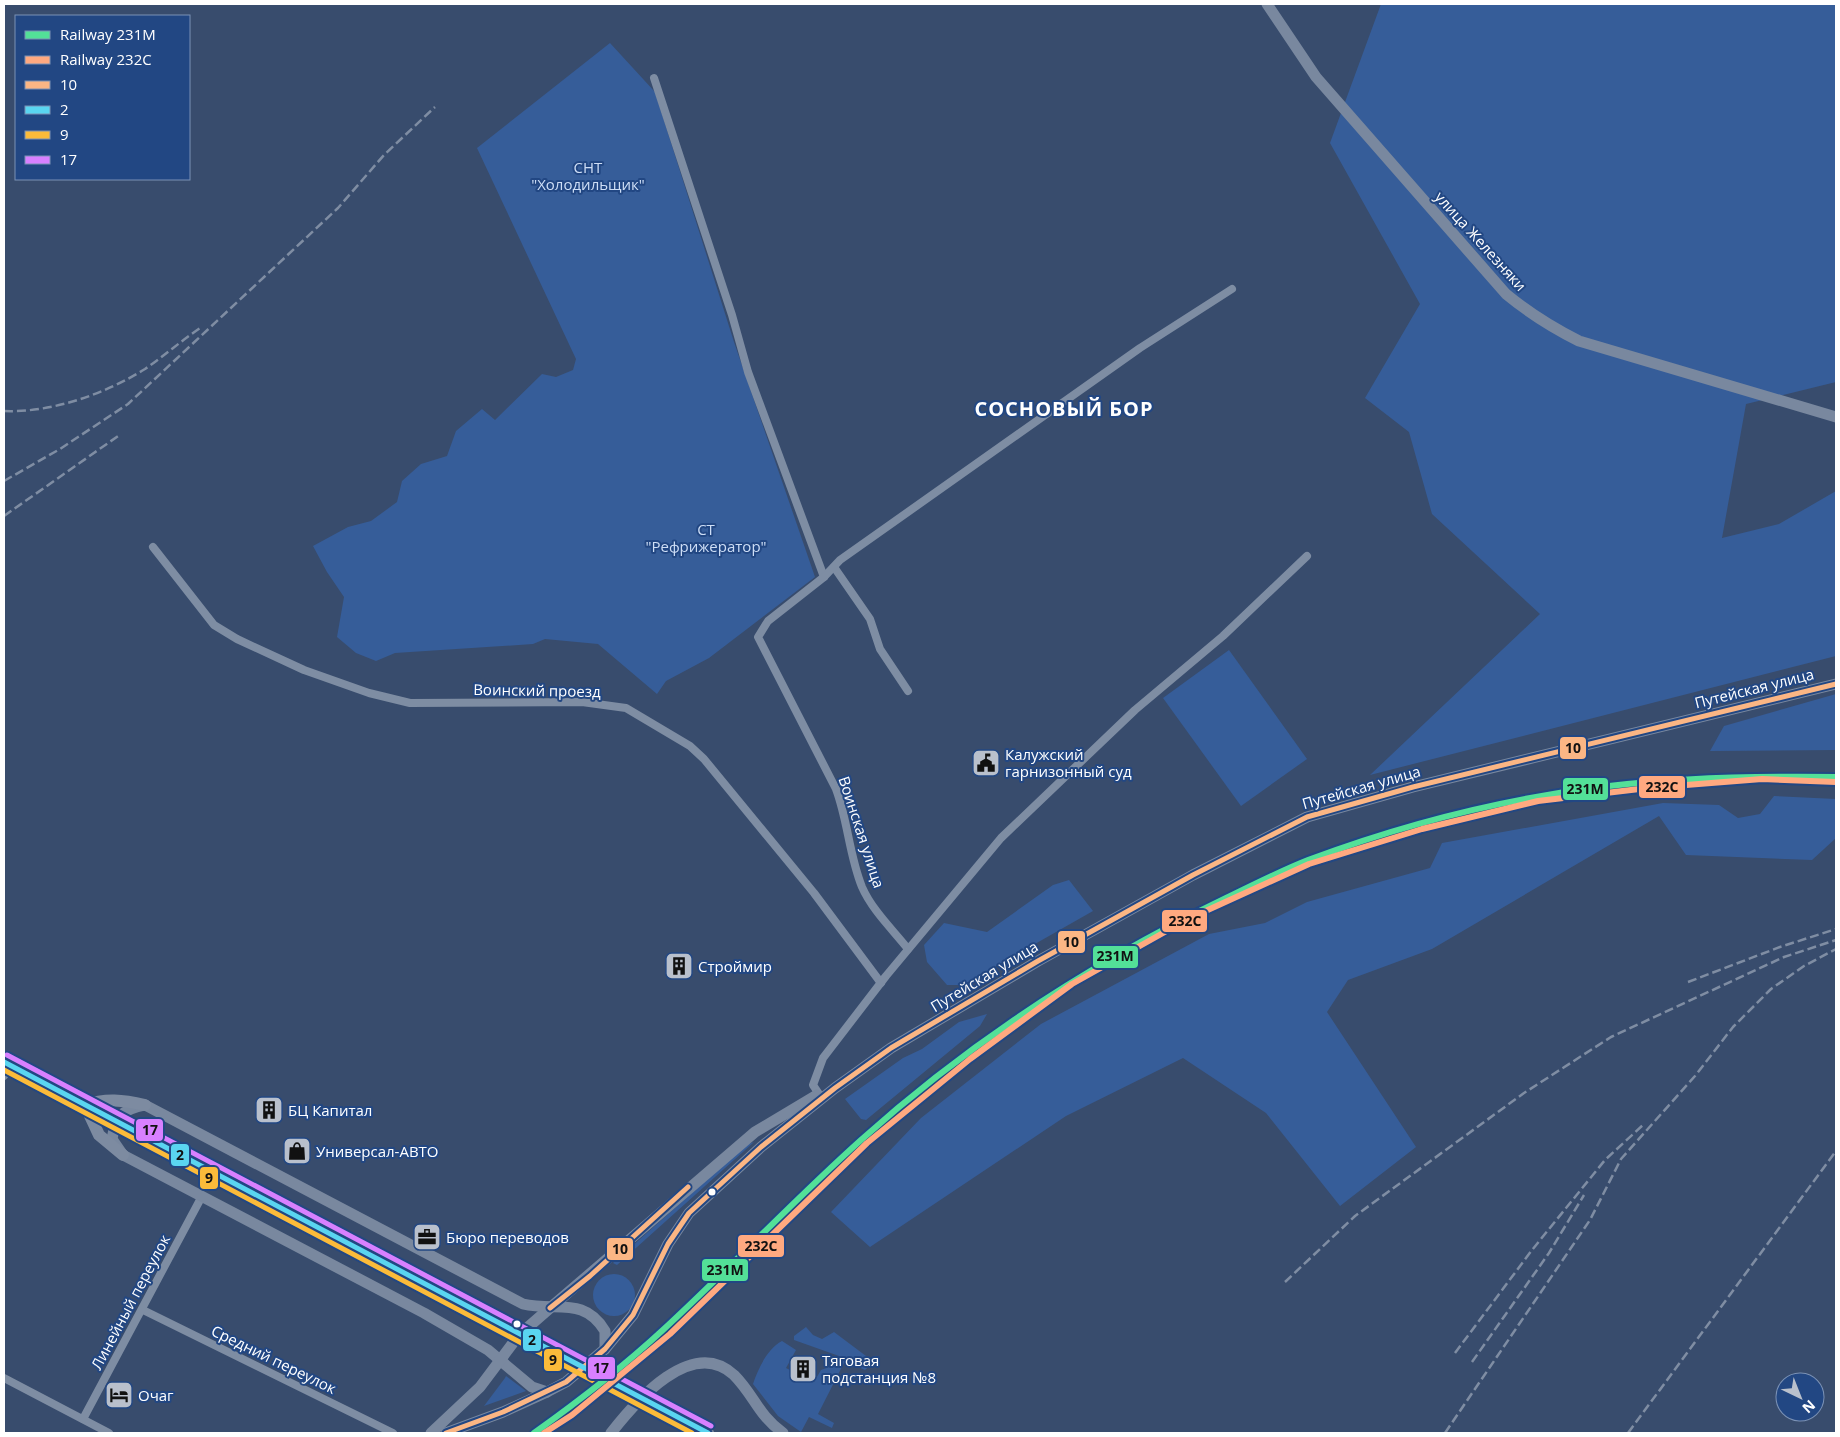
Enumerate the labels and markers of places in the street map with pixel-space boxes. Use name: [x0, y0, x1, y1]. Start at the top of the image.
place label: Калужский гарнизонный суд: [1005, 744, 1132, 781]
public building icon: Калужский гарнизонный суд: [971, 748, 1001, 778]
building icon: Строймир: [664, 951, 694, 981]
place label: Строймир: [698, 956, 772, 976]
building icon: БЦ Капитал: [254, 1095, 284, 1125]
place label: БЦ Капитал: [288, 1100, 372, 1120]
shop icon: Универсал-АВТО: [282, 1136, 312, 1166]
place label: Универсал-АВТО: [316, 1141, 439, 1161]
unlabelled marker: [707, 1187, 717, 1197]
office icon: Бюро переводов: [412, 1222, 442, 1252]
place label: Бюро переводов: [446, 1227, 569, 1247]
unlabelled marker: [512, 1319, 522, 1329]
place label: Тяговая подстанция №8: [822, 1350, 936, 1387]
building icon: Тяговая подстанция №8: [788, 1354, 818, 1384]
hotel icon: Очаг: [104, 1380, 134, 1410]
place label: Очаг: [138, 1385, 174, 1405]

